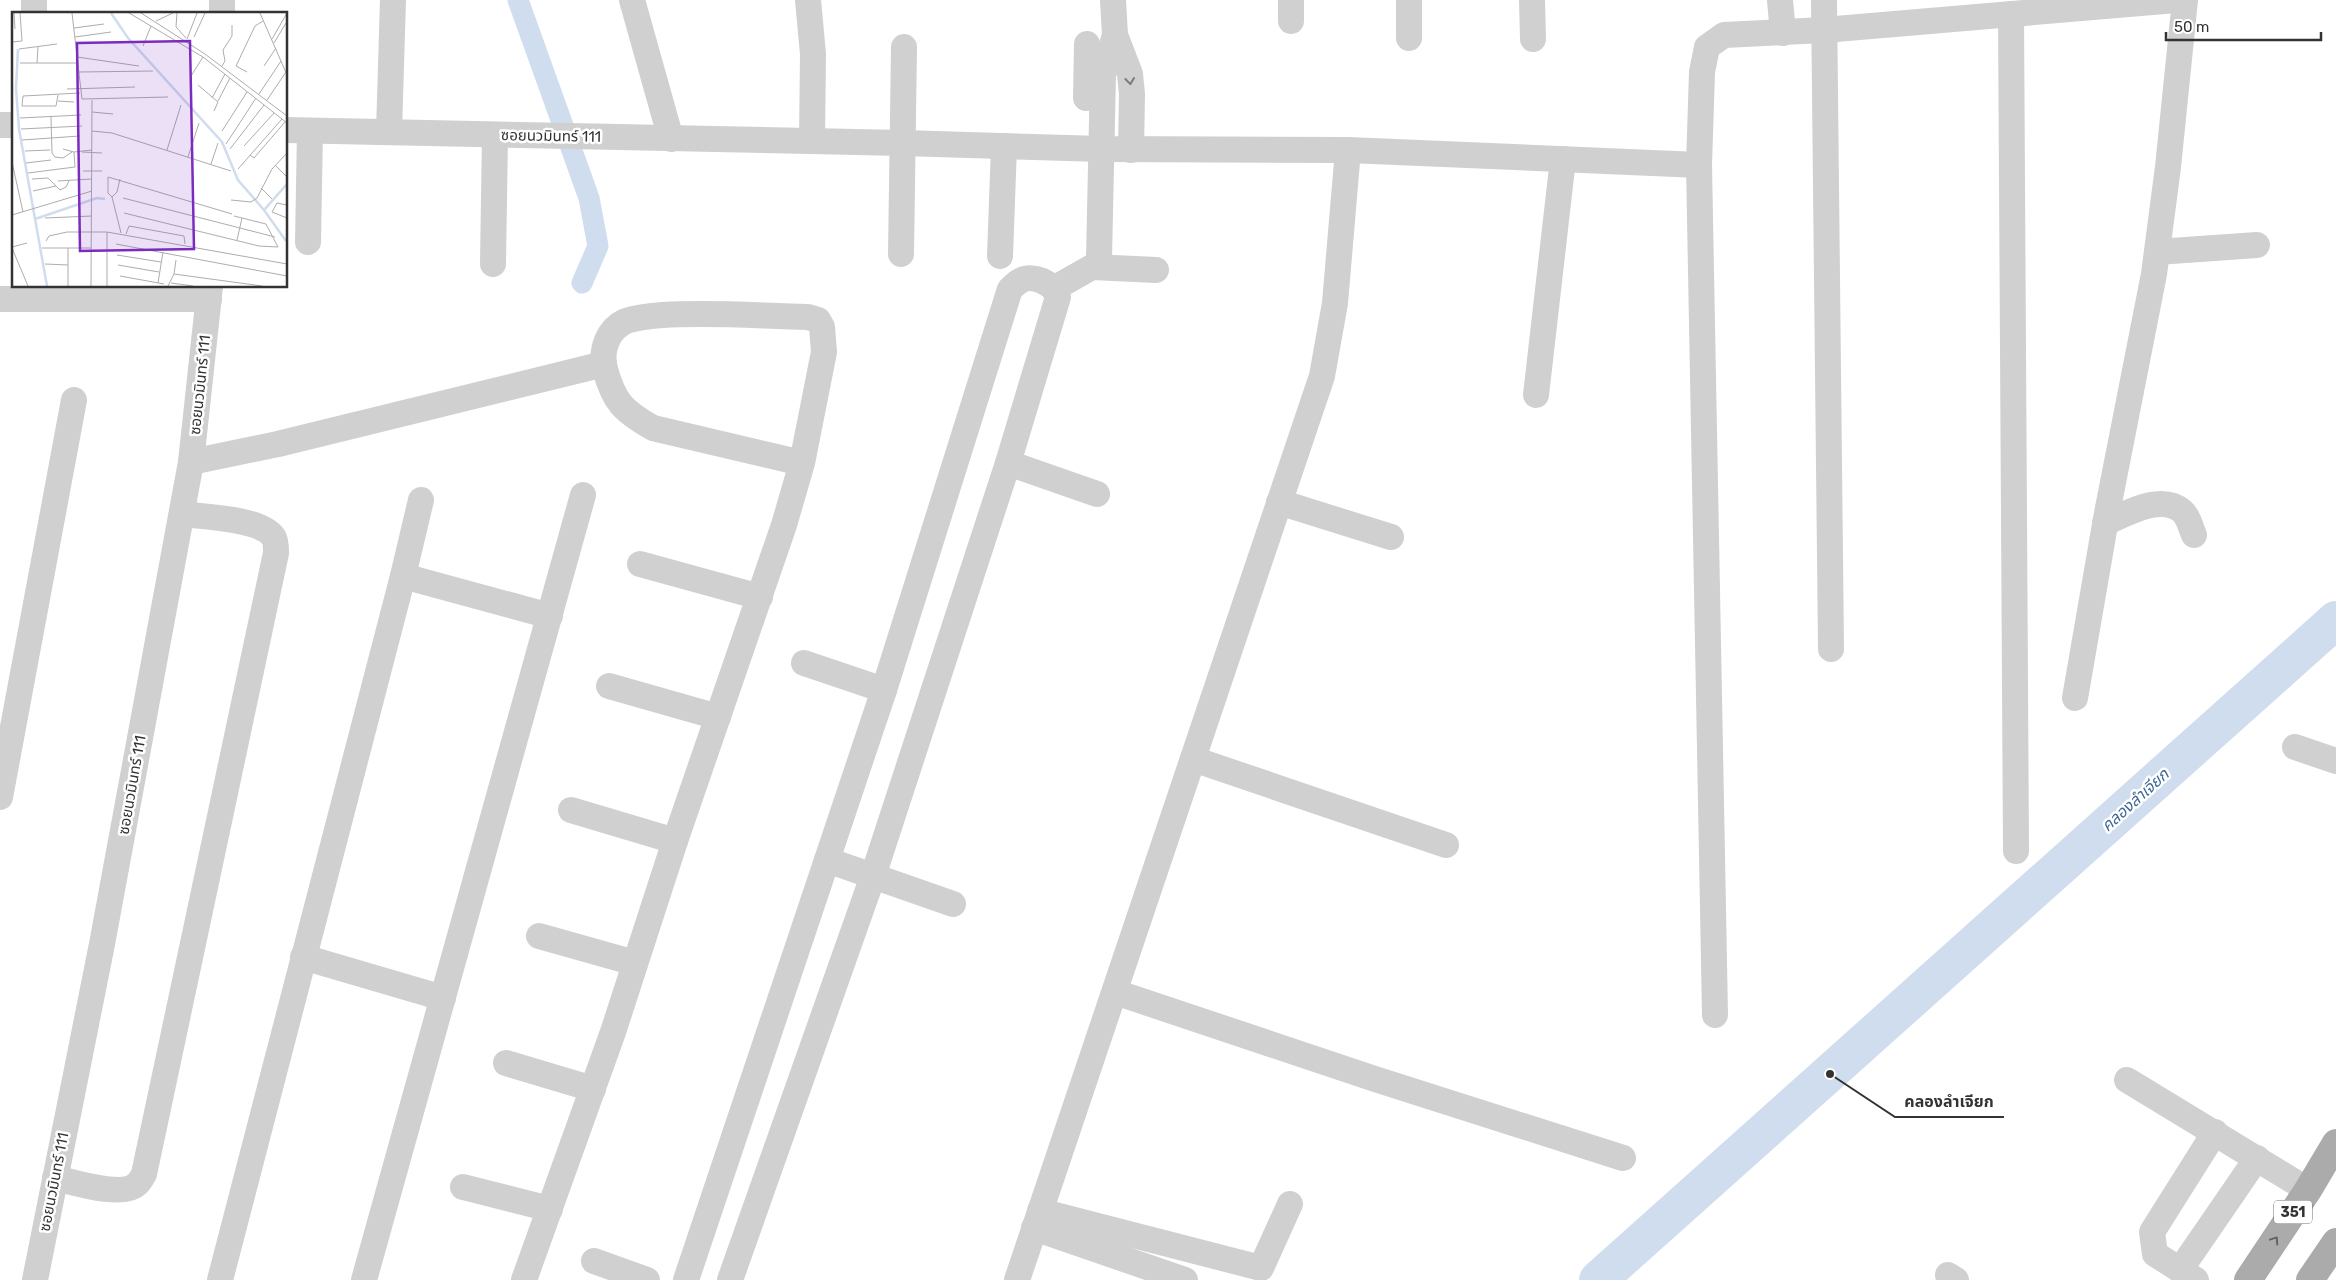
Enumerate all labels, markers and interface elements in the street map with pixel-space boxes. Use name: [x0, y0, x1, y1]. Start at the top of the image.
scale bar: [2166, 10, 2321, 42]
inset map: [12, 12, 288, 288]
text: 50 m: [2174, 18, 2209, 36]
one-way arrow: [1124, 77, 1135, 85]
street label: ซอยนวมินทร์ 111: [501, 126, 601, 146]
street label: ซอยนวมินทร์ 111: [186, 334, 214, 436]
street label: ซอยนวมินทร์ 111: [114, 734, 150, 836]
water label: คลองลำเจียก: [2097, 764, 2174, 835]
callout: คลองลำเจียก: [1895, 1086, 2004, 1117]
text: คลองลำเจียก: [1904, 1092, 1994, 1111]
street label: ซอยนวมินทร์ 111: [36, 1131, 72, 1233]
road number: 351: [2274, 1200, 2312, 1224]
one-way arrow: [2269, 1236, 2278, 1245]

